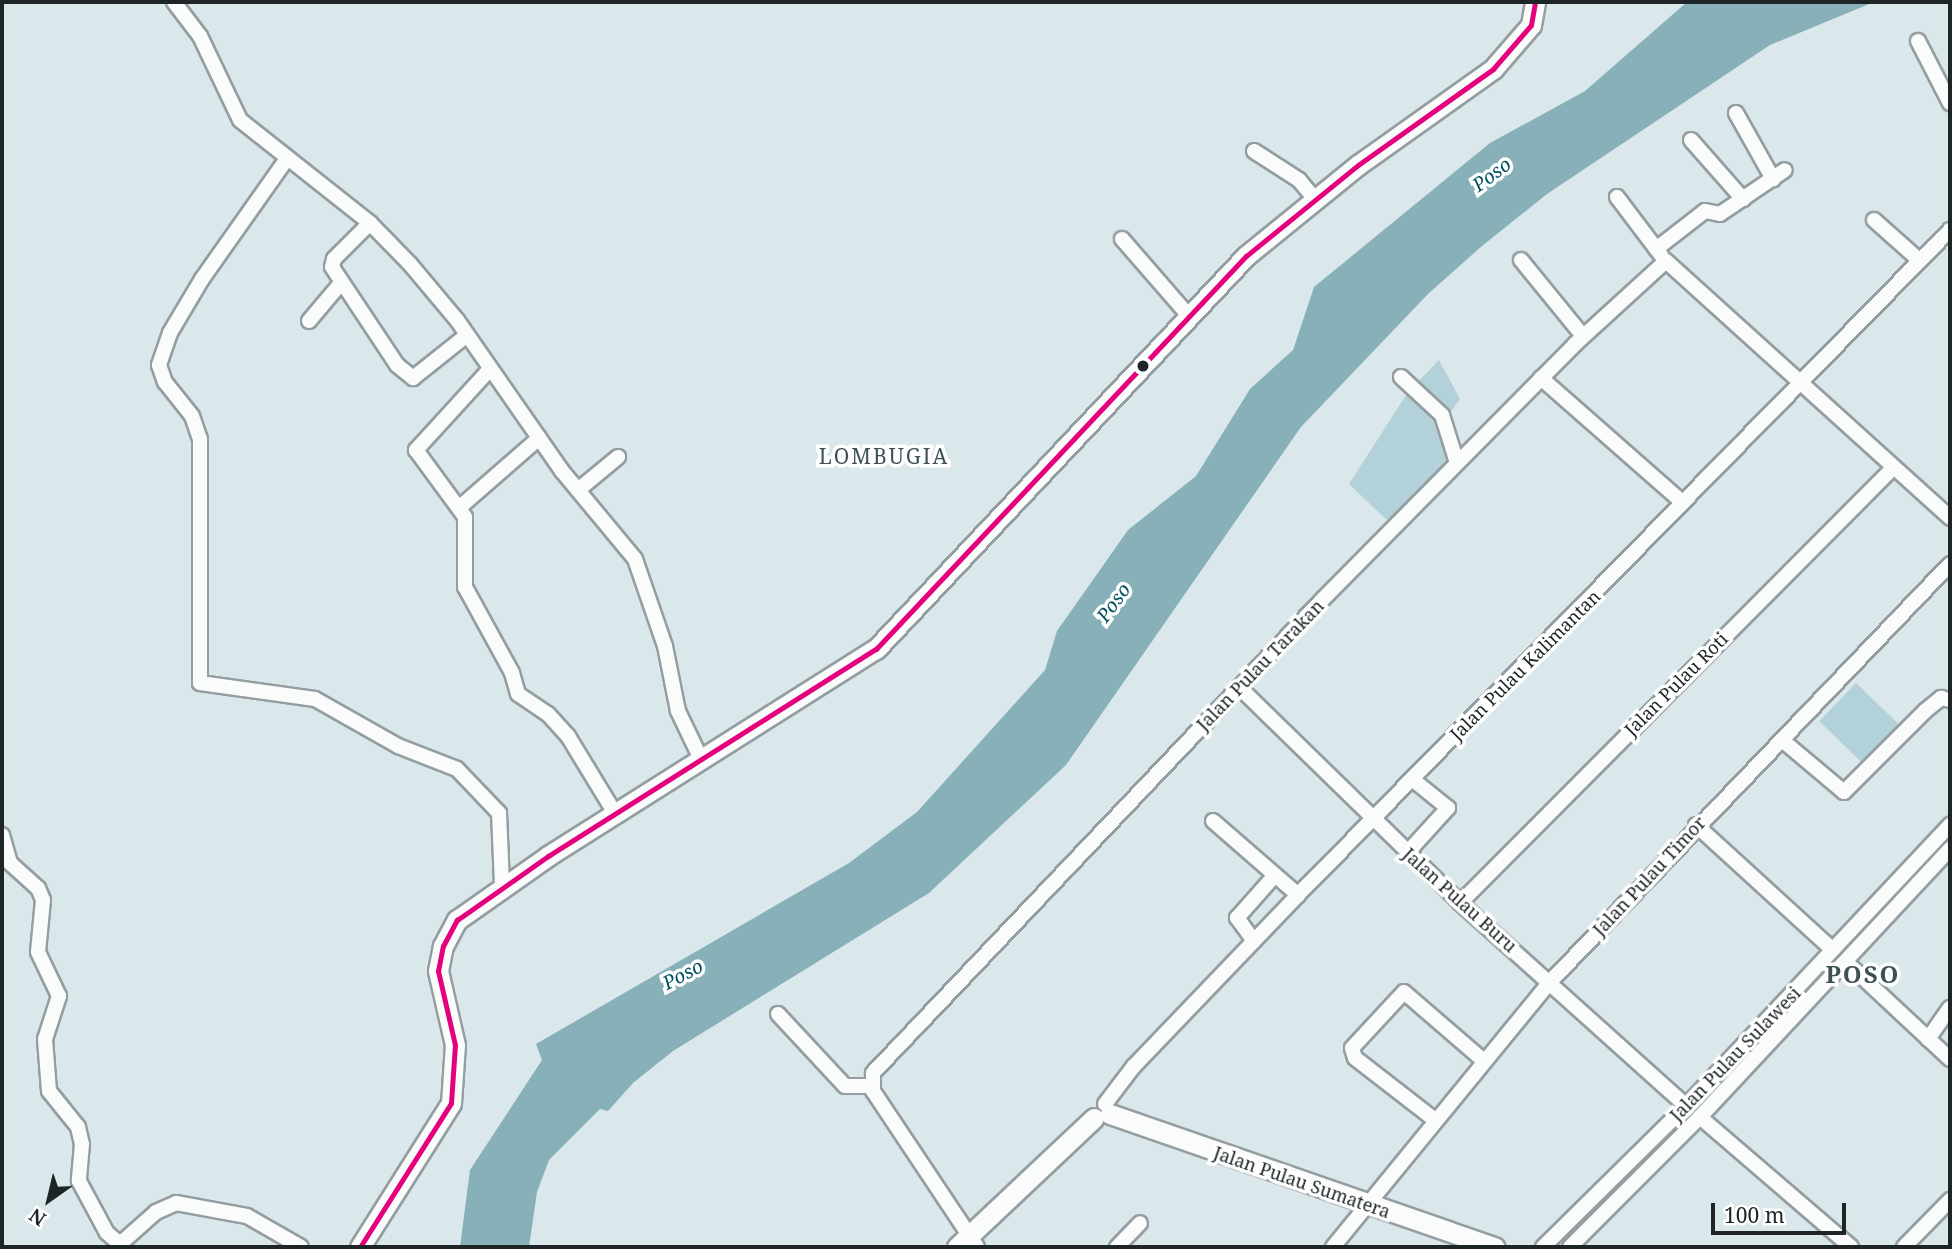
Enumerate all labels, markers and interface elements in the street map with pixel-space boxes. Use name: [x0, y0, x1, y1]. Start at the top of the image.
water label: Poso: [1468, 153, 1516, 197]
unlabelled marker: [1136, 359, 1150, 373]
district label: LOMBUGIA: [820, 443, 948, 469]
water label: Poso: [1092, 579, 1136, 627]
street label: Jalan Pulau Kalimantan: [1445, 585, 1605, 745]
street label: Jalan Pulau Tarakan: [1192, 595, 1328, 735]
street label: Jalan Pulau Roti: [1620, 628, 1732, 740]
street label: Jalan Pulau Timor: [1588, 812, 1710, 940]
street label: Jalan Pulau Buru: [1399, 843, 1521, 957]
water label: Poso: [659, 955, 707, 995]
district label: POSO: [1826, 960, 1900, 988]
street label: Jalan Pulau Sulawesi: [1665, 982, 1805, 1126]
street label: Jalan Pulau Sumatera: [1211, 1142, 1393, 1222]
north arrow: [14, 1165, 84, 1235]
scale bar: [1714, 1190, 1849, 1234]
text: 100 m: [1724, 1201, 1785, 1229]
text: N: [24, 1202, 51, 1232]

